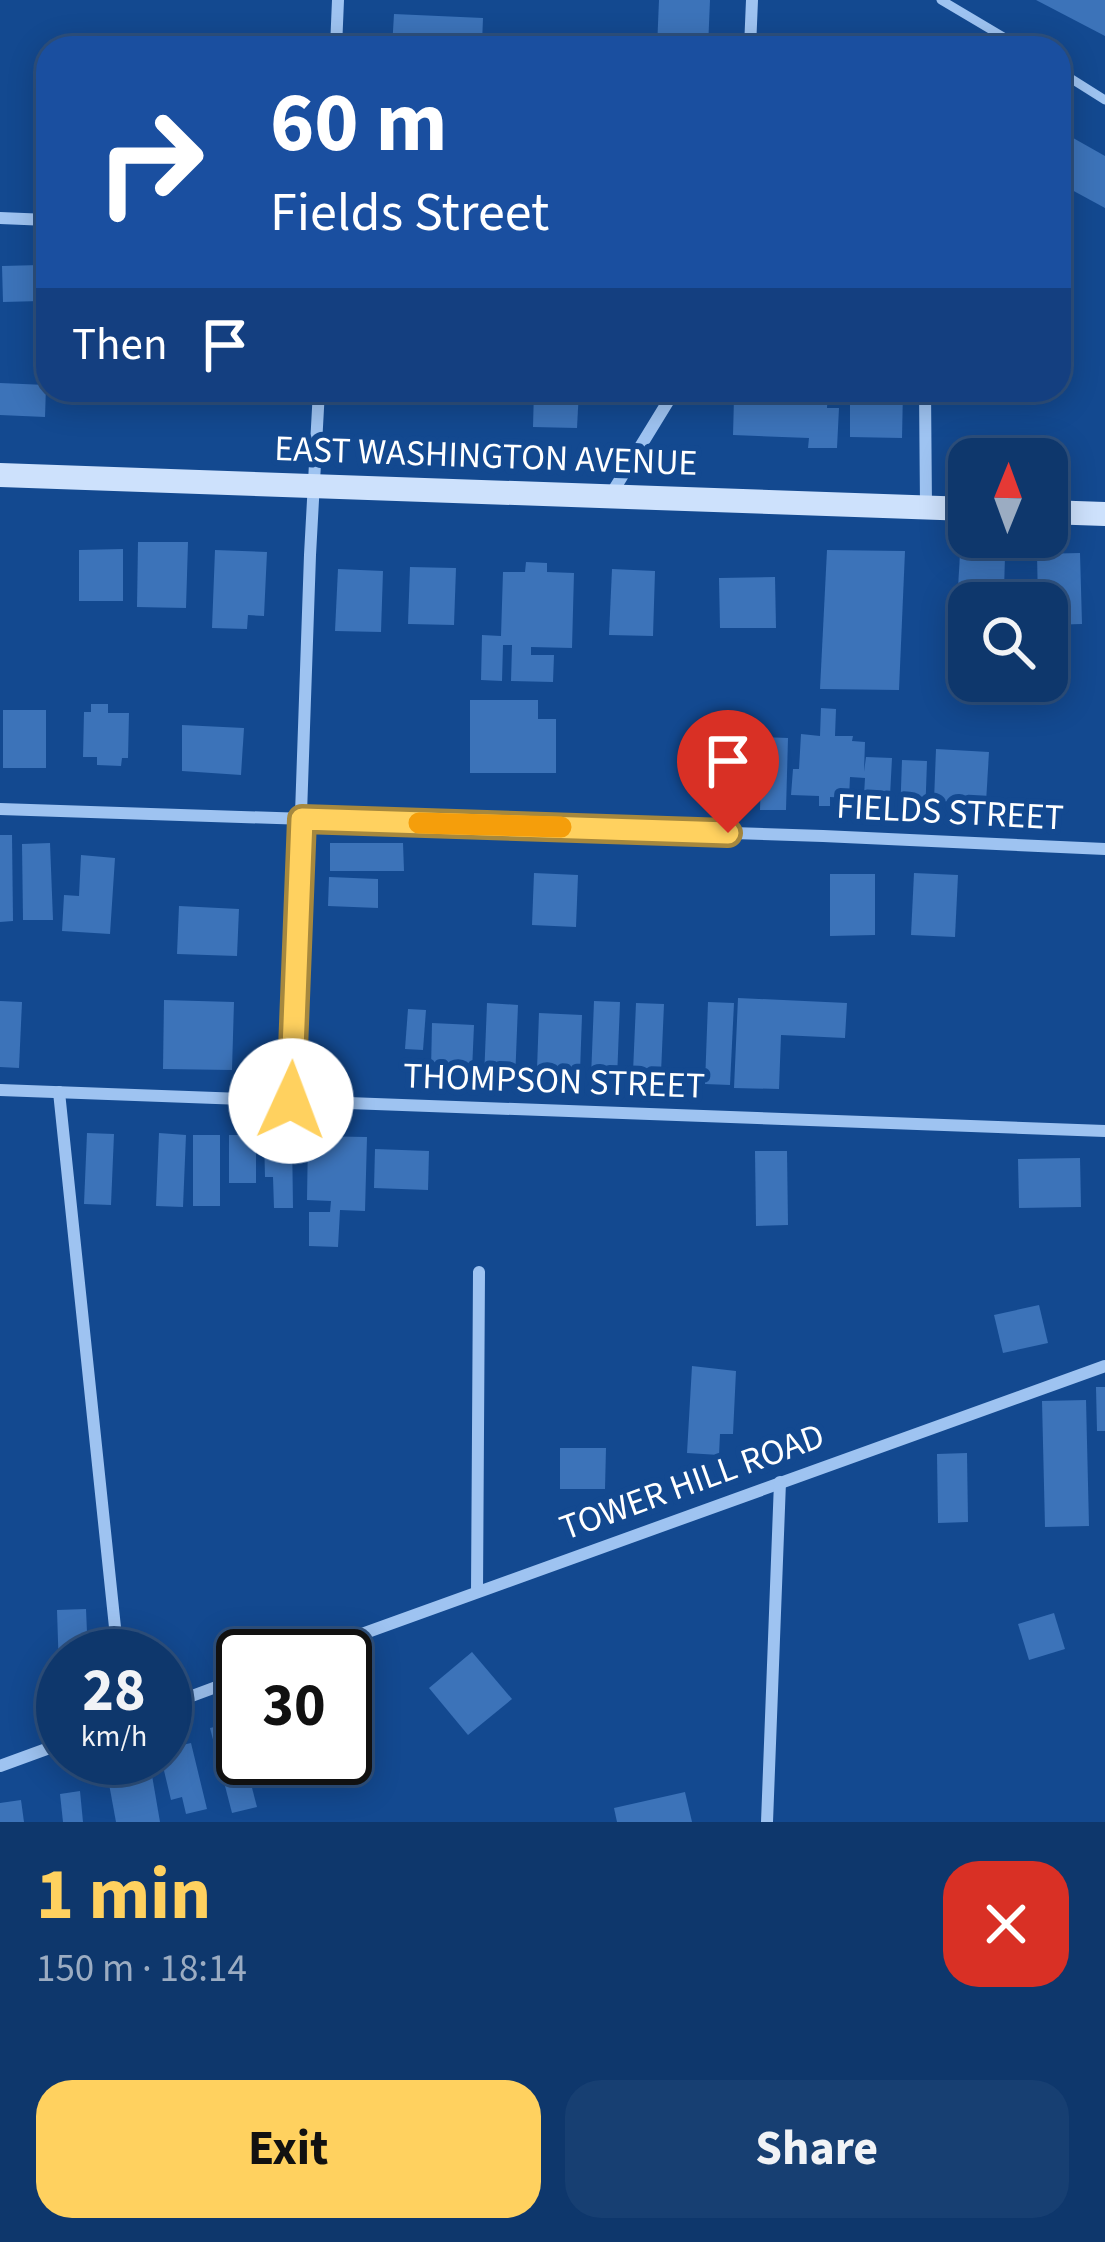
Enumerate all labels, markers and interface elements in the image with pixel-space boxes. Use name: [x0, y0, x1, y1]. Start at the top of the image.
text: 60 m: [270, 64, 448, 184]
icon: right: [72, 84, 228, 240]
text: Fields Street: [270, 175, 549, 252]
icon: arrive: [192, 312, 258, 378]
text: Then: [72, 313, 168, 377]
street label: EAST WASHINGTON AVENUE: [274, 423, 698, 489]
north arrow: [948, 438, 1068, 558]
map controls: [948, 438, 1068, 702]
button: search: [948, 582, 1068, 702]
pin: [677, 710, 779, 833]
icon: arrive: [695, 728, 761, 794]
street label: FIELDS STREET: [835, 781, 1065, 843]
position arrow: [228, 1038, 354, 1164]
street label: THOMPSON STREET: [402, 1050, 706, 1112]
street label: TOWER HILL ROAD: [553, 1411, 831, 1553]
speed limit sign: 30: [216, 1629, 372, 1785]
text: 28: [82, 1649, 146, 1734]
text: km/h: [81, 1715, 147, 1758]
text: 1 min: [36, 1844, 211, 1947]
button: close: [943, 1861, 1069, 1987]
text: 150 m · 18:14: [36, 1941, 247, 1997]
button: Exit: [36, 2080, 541, 2218]
button: Share: [565, 2080, 1069, 2218]

